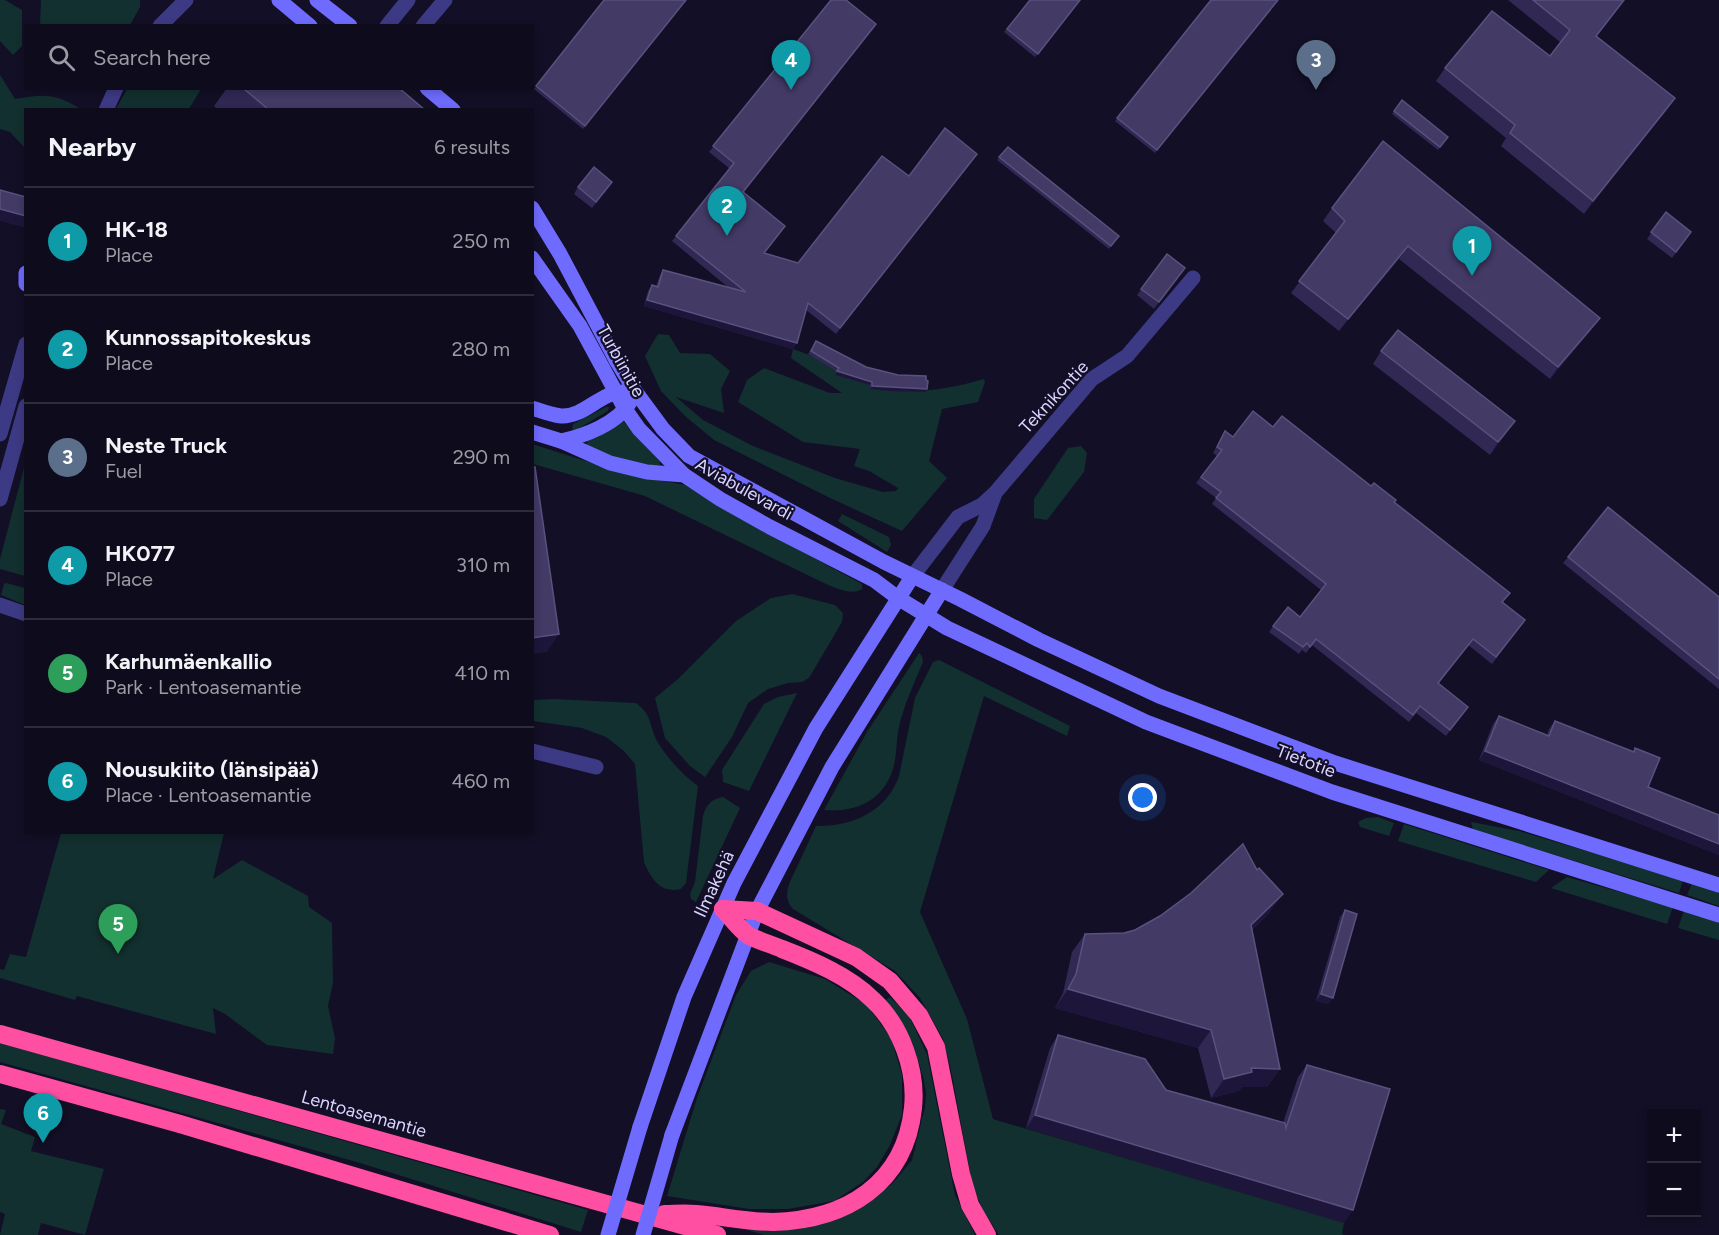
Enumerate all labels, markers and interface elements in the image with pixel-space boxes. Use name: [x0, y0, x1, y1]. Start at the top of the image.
search box: [24, 24, 534, 90]
pin: 4: [772, 40, 810, 90]
pin: 3: [1296, 40, 1336, 90]
icon: search: [45, 41, 78, 74]
text: Search here: [93, 44, 211, 71]
text: Nearby: [48, 131, 136, 163]
text: 6 results: [434, 135, 510, 159]
pin: 2: [708, 186, 746, 236]
text: HK-18: [105, 216, 168, 243]
pin: 1: [1452, 226, 1492, 276]
text: 1: [63, 229, 72, 253]
text: 250 m: [453, 229, 510, 253]
text: Place: [105, 243, 153, 267]
street label: Turbiinitie: [592, 321, 650, 401]
text: Kunnossapitokeskus: [105, 324, 311, 351]
text: 2: [62, 337, 73, 361]
text: 280 m: [452, 337, 510, 361]
text: Place: [105, 351, 153, 375]
street label: Teknikontie: [1015, 356, 1093, 438]
text: Neste Truck: [105, 432, 227, 459]
text: 3: [62, 445, 73, 469]
text: 290 m: [453, 445, 510, 469]
street label: Aviabulevardi: [691, 453, 797, 525]
text: Fuel: [105, 459, 142, 483]
text: HK077: [105, 540, 175, 567]
text: 4: [61, 553, 74, 577]
text: 310 m: [456, 553, 510, 577]
text: Place: [105, 567, 153, 591]
text: Karhumäenkallio: [105, 648, 272, 675]
text: 5: [62, 661, 73, 685]
text: 410 m: [455, 661, 510, 685]
text: Park · Lentoasemantie: [105, 675, 302, 699]
street label: Tietotie: [1273, 740, 1339, 782]
text: Nousukiito (länsipää): [105, 756, 319, 783]
text: 6: [62, 769, 73, 793]
text: 460 m: [451, 769, 510, 793]
text: Place · Lentoasemantie: [105, 783, 311, 807]
your location: [1128, 783, 1157, 812]
street label: Ilmakehä: [689, 847, 739, 921]
pin: 5: [98, 904, 138, 954]
street label: Lentoasemantie: [299, 1086, 429, 1142]
pin: 6: [24, 1094, 63, 1143]
map controls: [1647, 1109, 1701, 1217]
button: +: [1647, 1109, 1701, 1163]
button: −: [1647, 1163, 1701, 1217]

